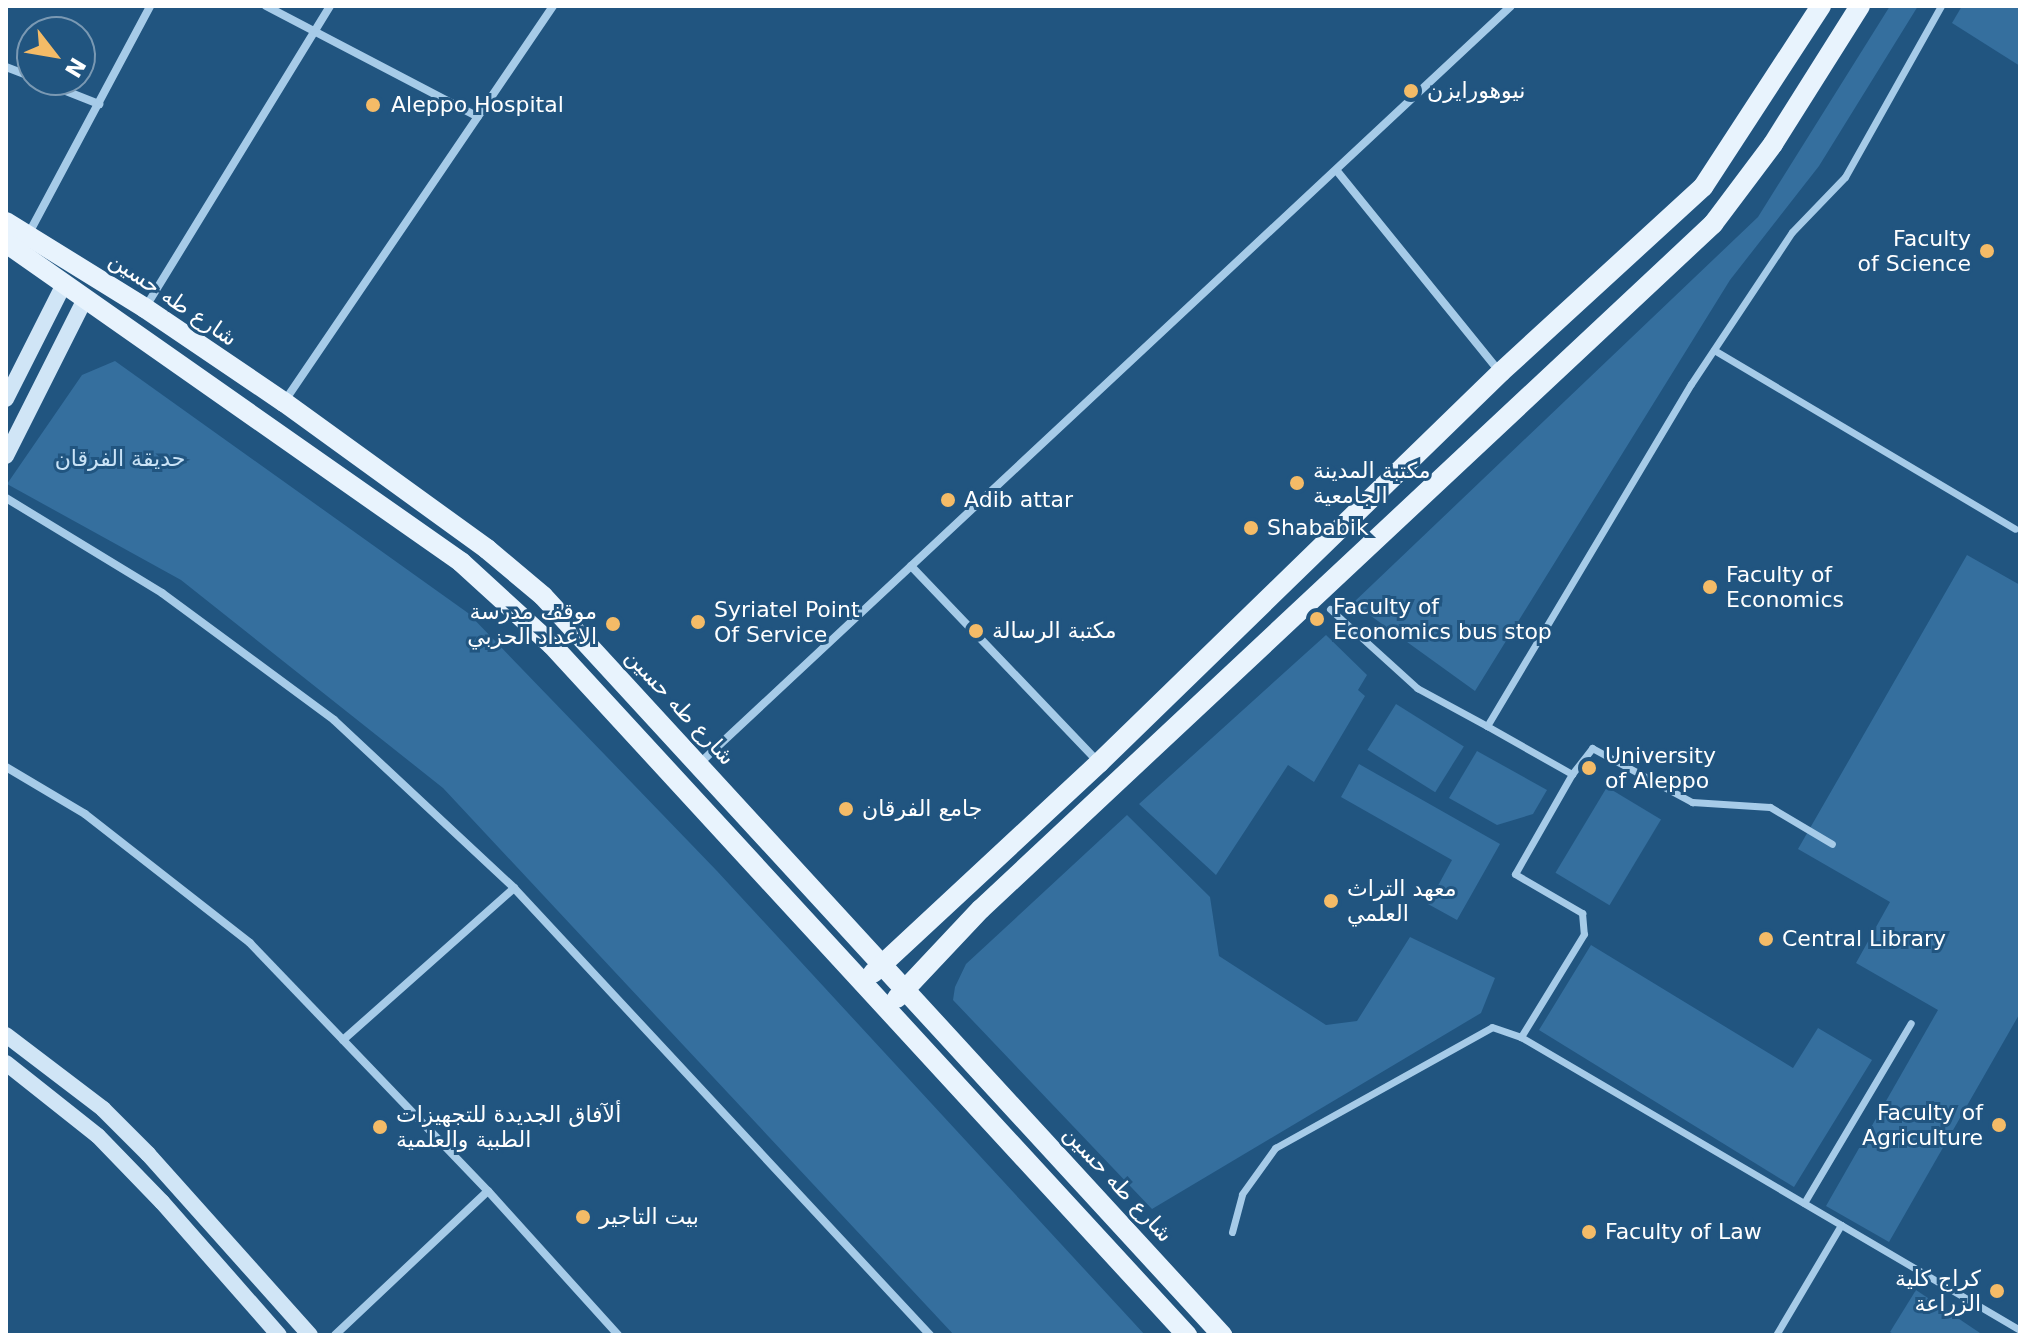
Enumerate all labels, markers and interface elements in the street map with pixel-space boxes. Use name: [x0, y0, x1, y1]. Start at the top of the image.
north arrow: [16, 16, 96, 96]
text: N: [60, 53, 91, 82]
place label: نيوهورايزن: [1427, 78, 1525, 104]
marker: نيوهورايزن: [1402, 82, 1420, 100]
place label: Aleppo Hospital: [391, 92, 564, 118]
marker: Aleppo Hospital: [362, 94, 384, 116]
place label: Faculty of Science: [1858, 225, 1971, 276]
marker: Faculty of Science: [1978, 242, 1996, 260]
street label: شارع طه حسين: [104, 246, 242, 352]
park label: حديقة الفرقان: [55, 446, 185, 472]
place label: مكتبة المدينة الجامعية: [1313, 457, 1431, 508]
marker: مكتبة المدينة الجامعية: [1288, 474, 1306, 492]
place label: Adib attar: [964, 487, 1073, 513]
marker: Adib attar: [939, 491, 957, 509]
place label: Shababik: [1267, 515, 1369, 541]
marker: Shababik: [1242, 519, 1260, 537]
place label: Faculty of Economics: [1726, 561, 1844, 612]
marker: Faculty of Economics: [1701, 578, 1719, 596]
place label: Faculty of Economics bus stop: [1333, 593, 1552, 644]
place label: Syriatel Point Of Service: [714, 596, 860, 648]
place label: موقف مدرسة الاعداد الحزبي: [467, 598, 597, 650]
marker: Faculty of Economics bus stop: [1308, 610, 1326, 628]
marker: Syriatel Point Of Service: [689, 613, 707, 631]
marker: موقف مدرسة الاعداد الحزبي: [604, 615, 622, 633]
place label: مكتبة الرسالة: [992, 618, 1117, 644]
marker: مكتبة الرسالة: [967, 622, 985, 640]
street label: شارع طه حسين: [620, 644, 740, 770]
place label: University of Aleppo: [1605, 742, 1716, 794]
marker: University of Aleppo: [1580, 759, 1598, 777]
place label: جامع الفرقان: [862, 796, 982, 822]
marker: جامع الفرقان: [837, 800, 855, 818]
place label: معهد التراث العلمي: [1347, 875, 1456, 926]
marker: معهد التراث العلمي: [1322, 892, 1340, 910]
place label: Central Library: [1782, 926, 1946, 952]
marker: Central Library: [1757, 930, 1775, 948]
place label: Faculty of Agriculture: [1862, 1099, 1983, 1150]
place label: ألآفاق الجديدة للتجهيزات الطبية والعلمية: [396, 1101, 621, 1152]
marker: Faculty of Agriculture: [1990, 1116, 2008, 1134]
marker: ألآفاق الجديدة للتجهيزات الطبية والعلمية: [371, 1118, 389, 1136]
street label: شارع طه حسين: [1058, 1121, 1178, 1247]
place label: بيت التاجير: [599, 1204, 699, 1230]
marker: بيت التاجير: [574, 1208, 592, 1226]
place label: Faculty of Law: [1605, 1219, 1762, 1245]
marker: Faculty of Law: [1580, 1223, 1598, 1241]
place label: كراج كلية الزراعة: [1895, 1265, 1981, 1316]
marker: كراج كلية الزراعة: [1988, 1282, 2006, 1300]

